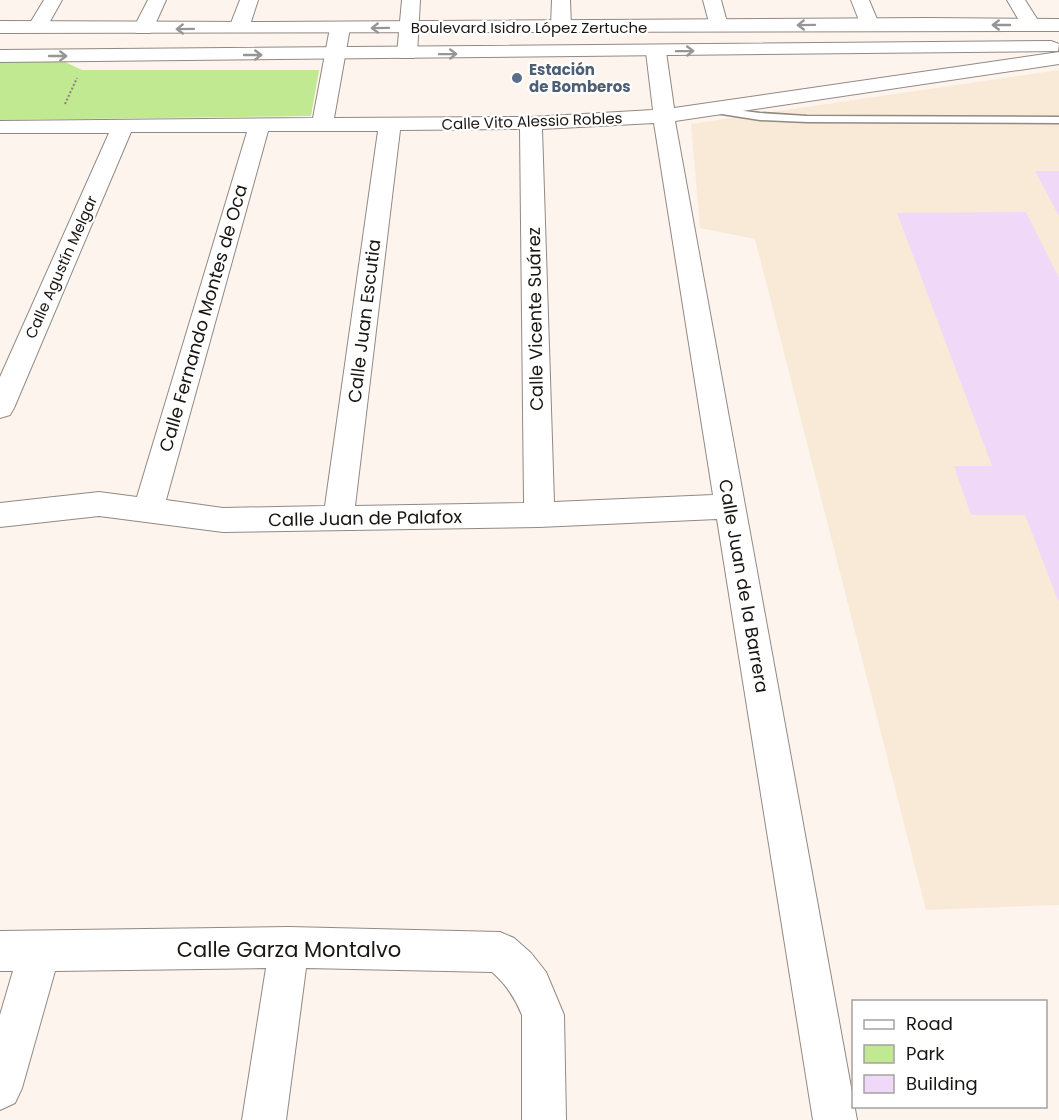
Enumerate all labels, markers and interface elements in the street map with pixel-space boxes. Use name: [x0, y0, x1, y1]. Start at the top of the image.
street label: Boulevard Isidro López Zertuche: [411, 17, 647, 38]
one-way arrow: [796, 19, 816, 31]
one-way arrow: [991, 19, 1011, 31]
one-way arrow: [370, 22, 390, 33]
one-way arrow: [175, 23, 195, 35]
one-way arrow: [675, 45, 695, 57]
one-way arrow: [438, 48, 458, 59]
one-way arrow: [243, 49, 263, 61]
one-way arrow: [48, 50, 68, 62]
place label: Estación de Bomberos: [529, 59, 631, 97]
marker: Estación de Bomberos: [510, 71, 524, 85]
street label: Calle Vito Alessio Robles: [441, 107, 623, 135]
street label: Calle Fernando Montes de Oca: [153, 181, 253, 455]
street label: Calle Agustín Melgar: [20, 192, 102, 342]
street label: Calle Vicente Suárez: [521, 227, 549, 411]
street label: Calle Juan Escutia: [342, 238, 386, 404]
street label: Calle Juan de la Barrera: [713, 477, 775, 695]
street label: Calle Juan de Palafox: [268, 504, 462, 532]
street label: Calle Garza Montalvo: [177, 935, 401, 964]
legend: [852, 1000, 1047, 1108]
text: Road: [906, 1011, 953, 1036]
text: Park: [906, 1041, 945, 1066]
text: Building: [906, 1071, 978, 1096]

